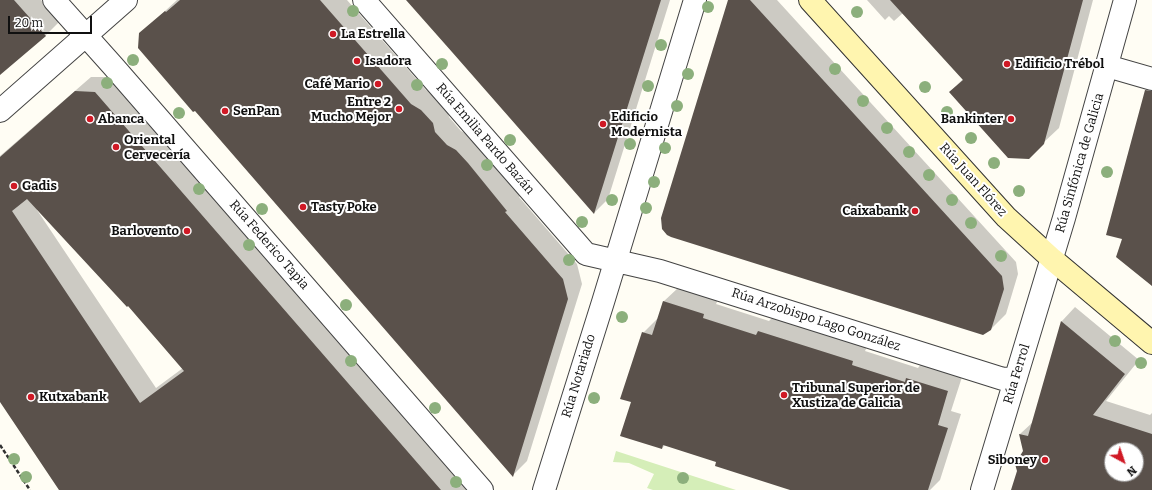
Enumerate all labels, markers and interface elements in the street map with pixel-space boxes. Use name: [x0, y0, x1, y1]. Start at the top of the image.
scale bar: [10, 8, 94, 34]
text: 20 m: [15, 16, 43, 30]
place label: La Estrella: [341, 26, 405, 42]
marker: La Estrella: [328, 29, 338, 39]
place label: Isadora: [365, 53, 412, 69]
marker: Isadora: [352, 56, 362, 66]
place label: Edificio Trébol: [1015, 56, 1104, 72]
marker: Edificio Trébol: [1002, 59, 1012, 69]
place label: Café Mario: [304, 76, 370, 92]
marker: Café Mario: [373, 79, 383, 89]
street label: Rúa Emilia Pardo Bazán: [433, 80, 537, 198]
street label: Rúa Sinfónica de Galicia: [1053, 91, 1107, 235]
place label: Entre 2 Mucho Mejor: [311, 94, 391, 125]
place label: SenPan: [233, 103, 280, 119]
marker: Entre 2 Mucho Mejor: [394, 104, 404, 114]
marker: SenPan: [220, 106, 230, 116]
place label: Edificio Modernista: [611, 109, 682, 140]
place label: Abanca: [98, 111, 144, 127]
place label: Bankinter: [941, 111, 1003, 127]
marker: Abanca: [85, 114, 95, 124]
marker: Bankinter: [1006, 114, 1016, 124]
marker: Edificio Modernista: [598, 119, 608, 129]
place label: Oriental Cervecería: [124, 132, 190, 163]
street label: Rúa Juan Flórez: [936, 140, 1010, 220]
marker: Oriental Cervecería: [111, 142, 121, 152]
place label: Gadis: [22, 178, 57, 194]
marker: Gadis: [9, 181, 19, 191]
street label: Rúa Federico Tapia: [226, 197, 312, 293]
place label: Tasty Poke: [311, 199, 377, 215]
marker: Tasty Poke: [298, 202, 308, 212]
place label: Caixabank: [842, 203, 907, 219]
marker: Caixabank: [910, 206, 920, 216]
place label: Barlovento: [111, 223, 179, 239]
marker: Barlovento: [182, 226, 192, 236]
street label: Rúa Arzobispo Lago González: [729, 285, 903, 355]
street label: Rúa Notariado: [559, 332, 599, 420]
street label: Rúa Ferrol: [1000, 342, 1034, 406]
place label: Tribunal Superior de Xustiza de Galicia: [792, 380, 920, 411]
place label: Kutxabank: [39, 389, 107, 405]
marker: Tribunal Superior de Xustiza de Galicia: [779, 390, 789, 400]
marker: Kutxabank: [26, 392, 36, 402]
north arrow: [1104, 442, 1144, 482]
place label: Siboney: [988, 452, 1037, 468]
marker: Siboney: [1040, 455, 1050, 465]
text: N: [1124, 463, 1139, 479]

